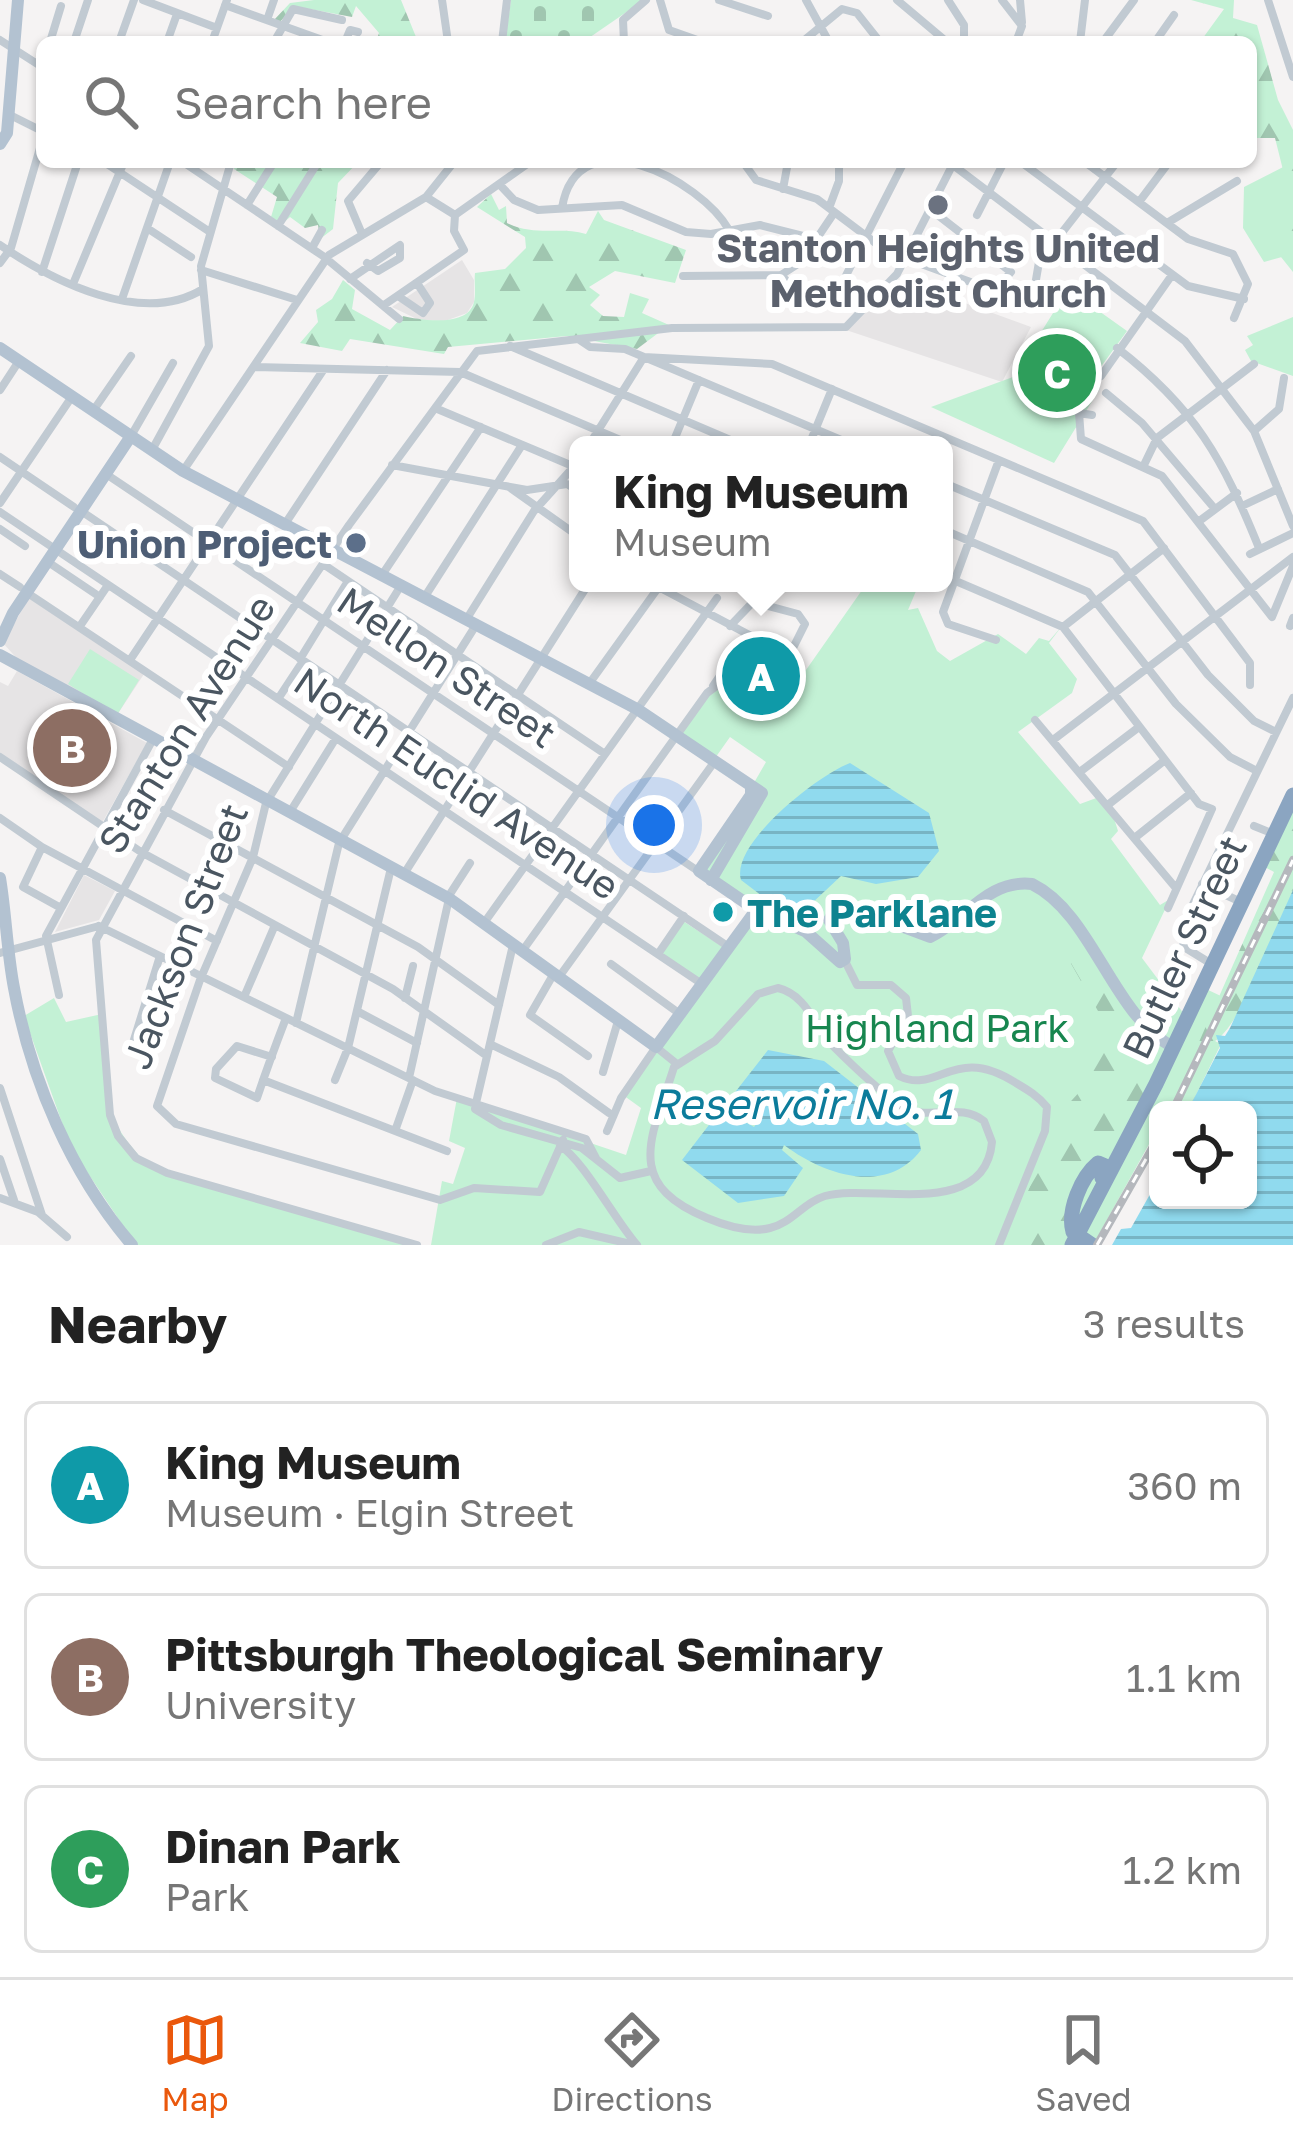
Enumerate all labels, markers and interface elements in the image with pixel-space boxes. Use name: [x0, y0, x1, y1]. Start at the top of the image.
search box: [36, 36, 1257, 168]
icon: search: [78, 69, 144, 135]
text: Search here: [174, 75, 432, 129]
marker: Stanton Heights United Methodist Church: [925, 192, 951, 218]
place label: Stanton Heights United Methodist Church: [716, 224, 1160, 316]
pin: C: [1018, 328, 1096, 418]
popup: [569, 436, 953, 592]
text: King Museum: [613, 464, 909, 518]
text: Museum: [613, 518, 772, 565]
place label: Union Project: [77, 520, 332, 567]
marker: Union Project: [343, 530, 369, 556]
street label: Mellon Street: [329, 577, 565, 757]
street label: Stanton Avenue: [88, 586, 284, 862]
pin: A: [722, 631, 800, 721]
street label: North Euclid Avenue: [286, 657, 628, 909]
pin: B: [33, 703, 111, 793]
your location: [624, 795, 684, 855]
street label: Jackson Street: [113, 797, 257, 1075]
street label: Butler Street: [1112, 828, 1256, 1066]
place label: The Parklane: [747, 889, 997, 936]
marker: The Parklane: [710, 899, 736, 925]
park label: Highland Park: [805, 1004, 1069, 1051]
water label: Reservoir No. 1: [650, 1078, 953, 1128]
map controls: [1149, 1101, 1257, 1209]
button: locate: [1149, 1101, 1257, 1209]
text: Nearby: [48, 1293, 227, 1354]
text: 3 results: [1083, 1300, 1245, 1347]
text: King Museum: [165, 1435, 461, 1489]
text: A: [76, 1462, 104, 1509]
text: 360 m: [1127, 1462, 1242, 1509]
text: Museum · Elgin Street: [165, 1489, 574, 1536]
text: Pittsburgh Theological Seminary: [165, 1627, 883, 1681]
text: B: [76, 1654, 104, 1701]
text: 1.1 km: [1126, 1654, 1242, 1701]
text: University: [165, 1681, 356, 1728]
text: Dinan Park: [165, 1819, 401, 1873]
text: C: [76, 1846, 104, 1893]
text: 1.2 km: [1122, 1846, 1242, 1893]
text: Park: [165, 1873, 249, 1920]
tab: Map: [161, 2007, 229, 2118]
tab: Directions: [551, 2007, 713, 2118]
tab: Saved: [1035, 2007, 1132, 2118]

